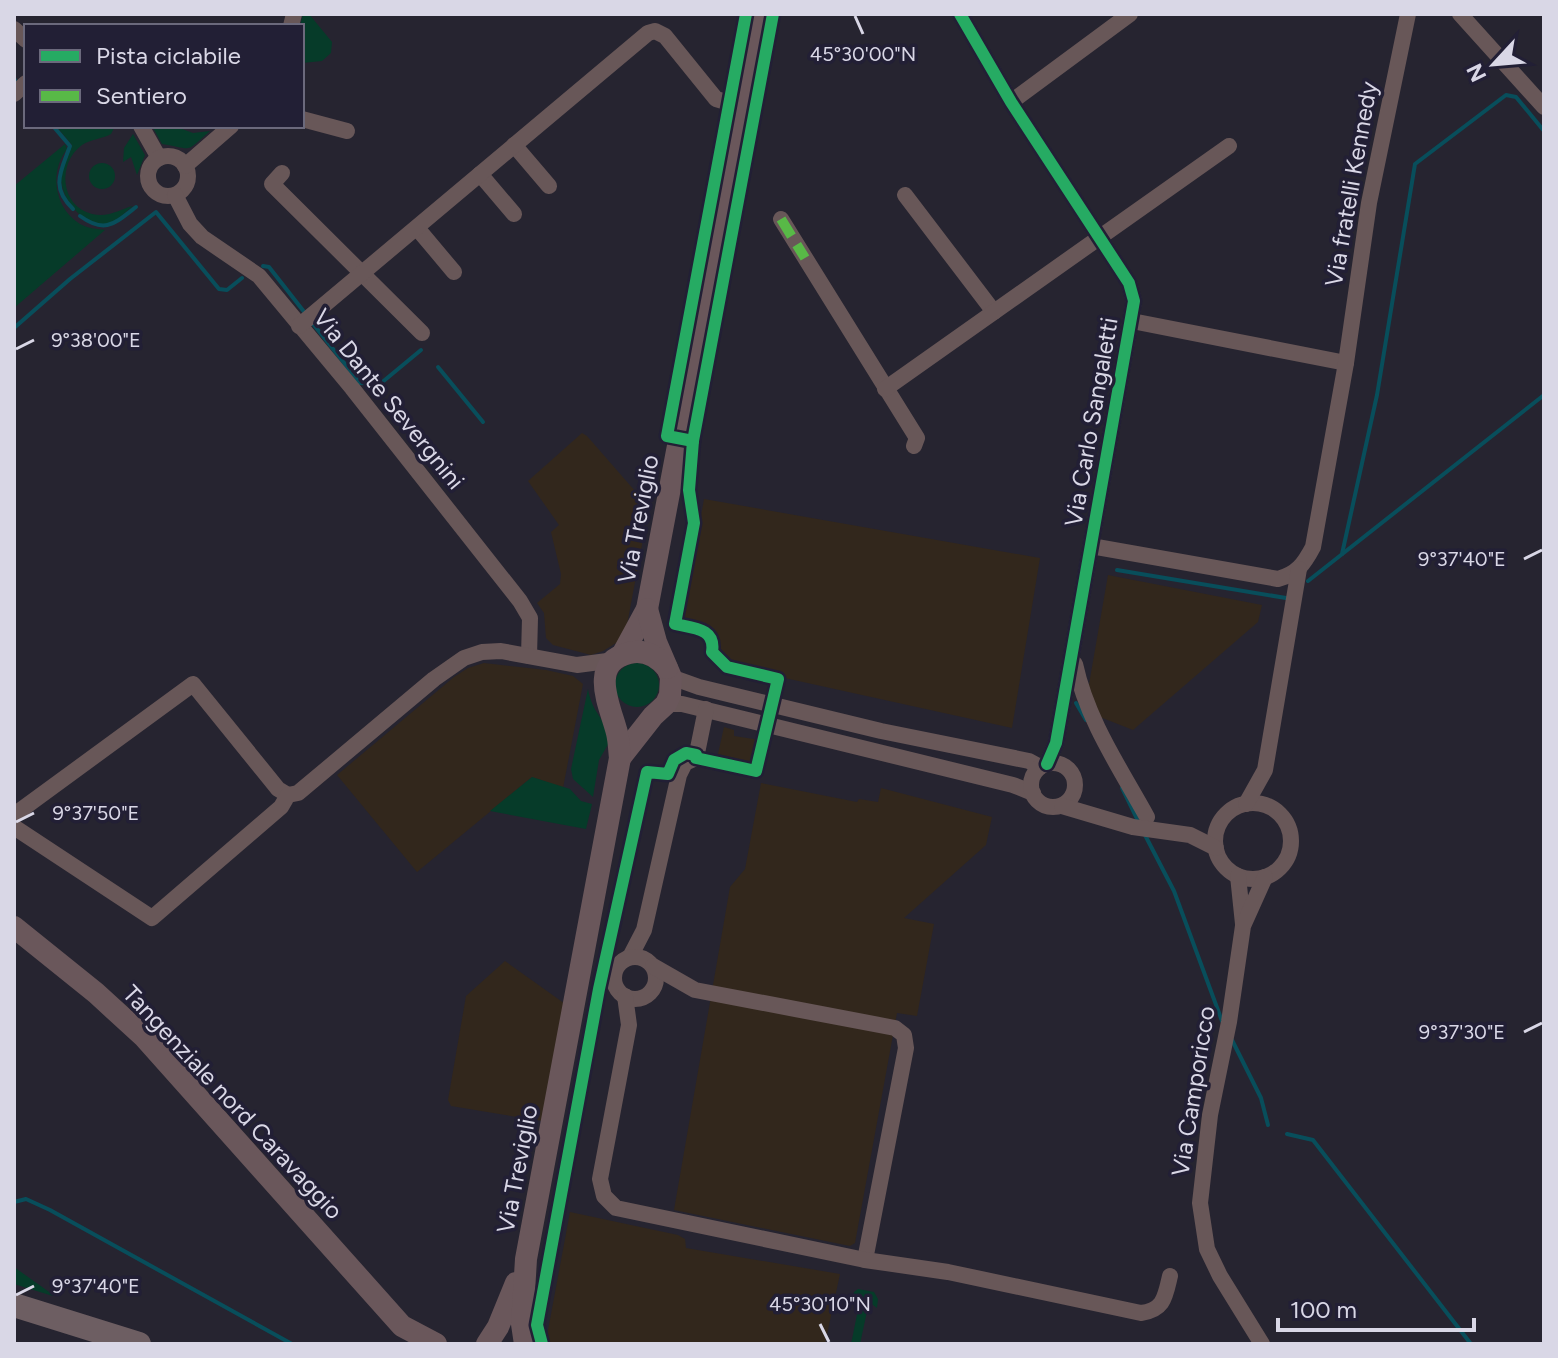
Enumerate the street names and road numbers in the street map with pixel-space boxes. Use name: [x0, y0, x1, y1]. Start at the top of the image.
street label: Via fratelli Kennedy: [1319, 79, 1383, 289]
street label: Via Dante Severgnini: [307, 303, 471, 495]
street label: Via Carlo Sangaletti: [1058, 315, 1124, 529]
street label: Via Treviglio: [611, 452, 665, 586]
street label: Tangenziale nord Caravaggio: [117, 979, 349, 1225]
street label: Via Camporicco: [1165, 1004, 1221, 1178]
street label: Via Treviglio: [490, 1102, 544, 1236]

